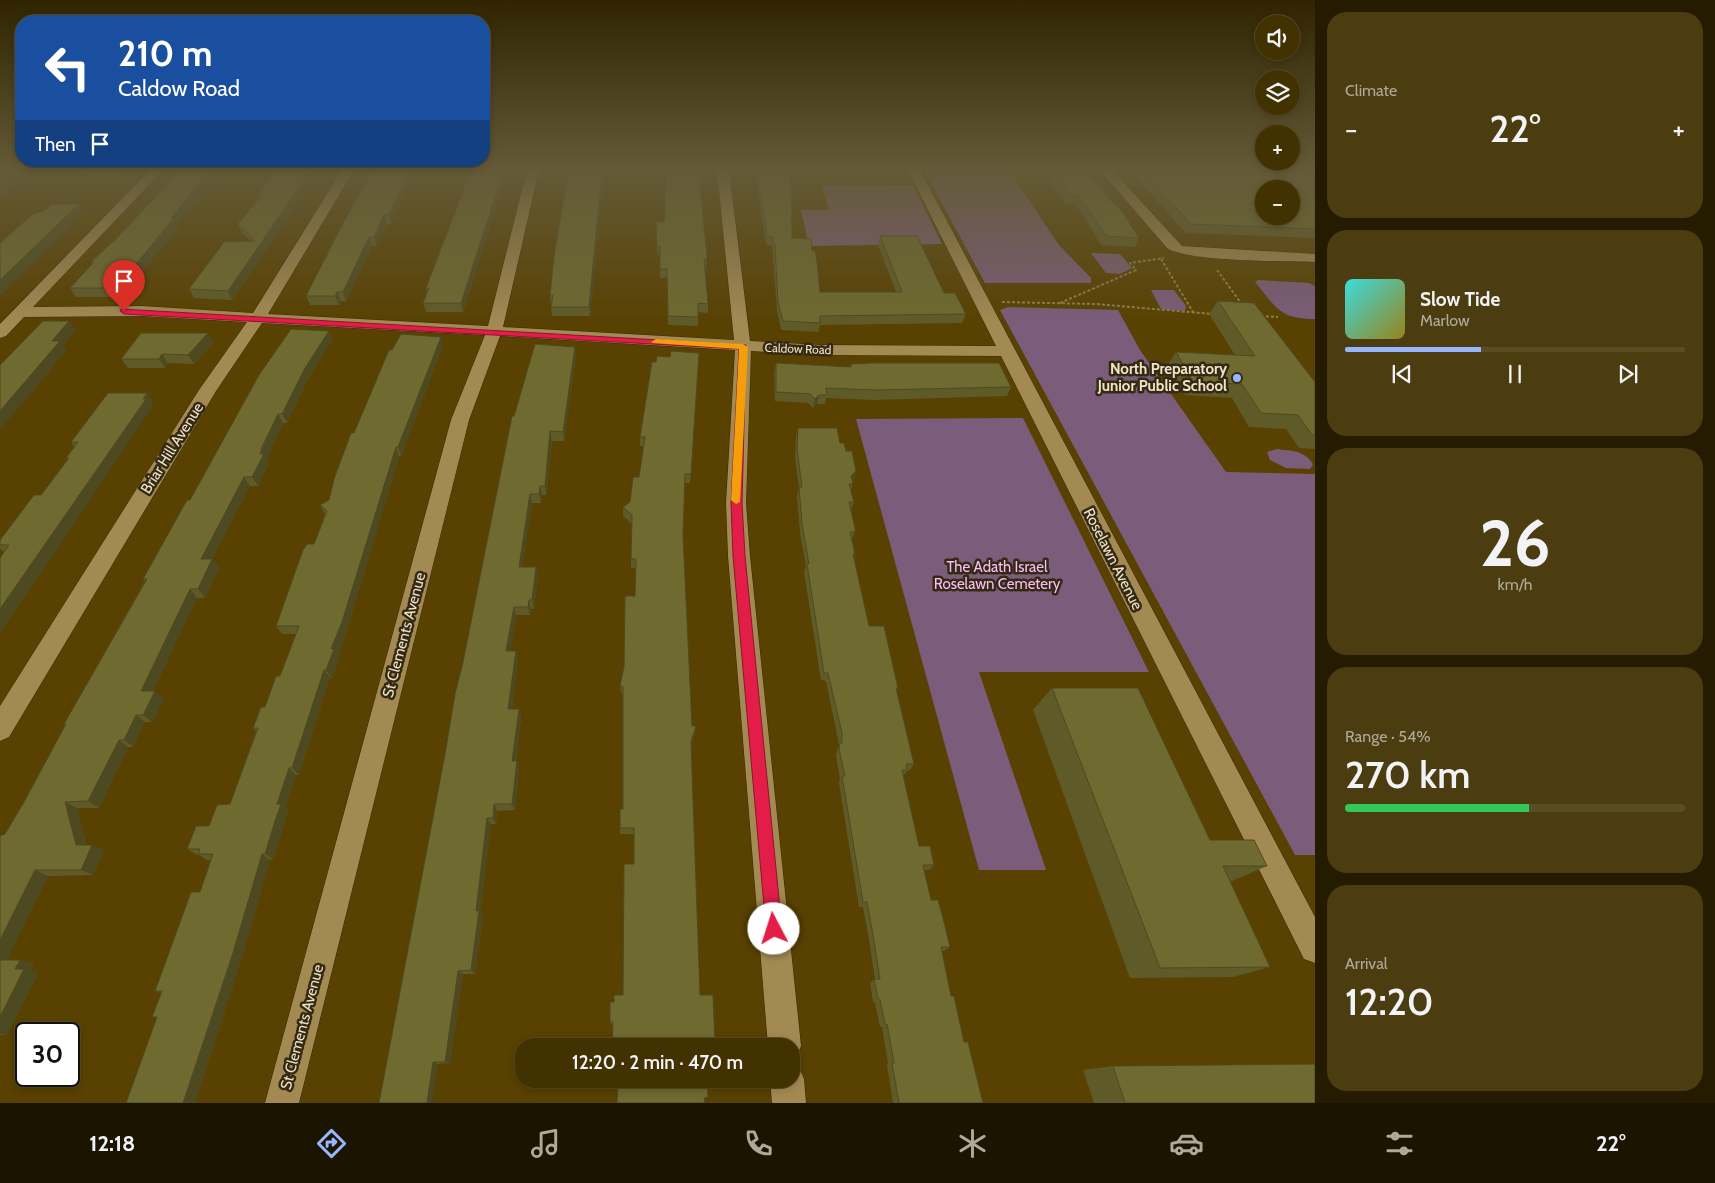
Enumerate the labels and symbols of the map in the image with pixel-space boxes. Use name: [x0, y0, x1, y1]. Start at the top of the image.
pin: [103, 260, 145, 311]
street label: Caldow Road: [764, 340, 832, 357]
place label: North Preparatory Junior Public School: [1097, 360, 1228, 395]
marker: North Preparatory Junior Public School: [1231, 372, 1243, 384]
street label: Briar Hill Avenue: [137, 399, 207, 497]
street label: Roselawn Avenue: [1080, 505, 1147, 613]
park label: The Adath Israel Roselawn Cemetery: [934, 558, 1061, 593]
street label: St Clements Avenue: [379, 570, 429, 699]
position arrow: [747, 902, 799, 954]
street label: St Clements Avenue: [277, 962, 327, 1091]
speed limit sign: 30: [15, 1022, 80, 1087]

